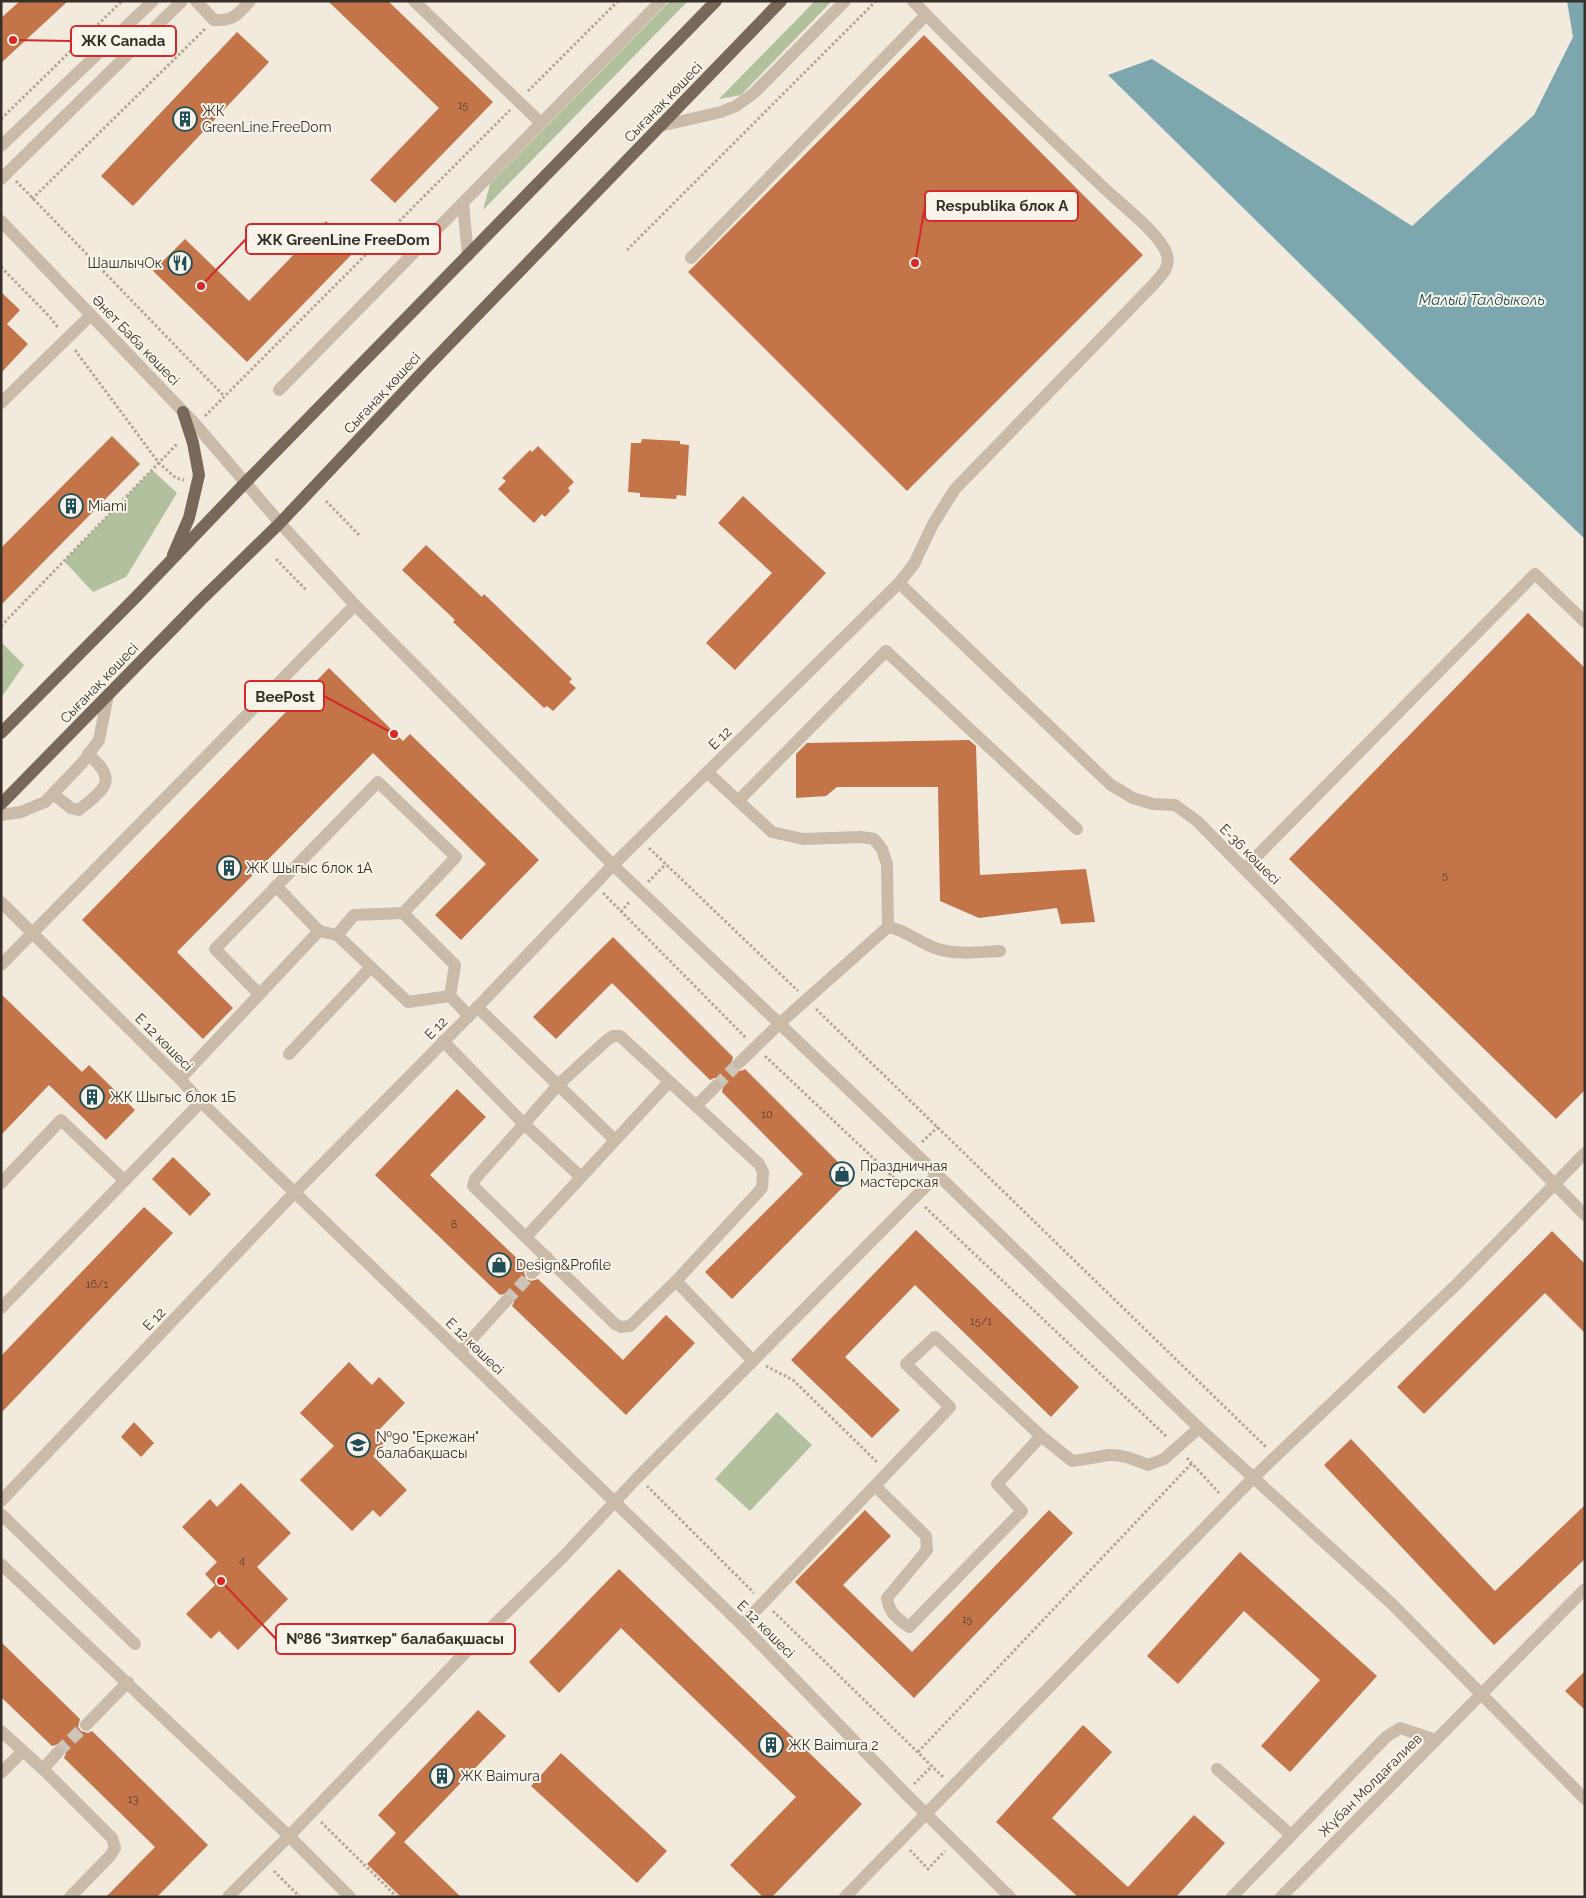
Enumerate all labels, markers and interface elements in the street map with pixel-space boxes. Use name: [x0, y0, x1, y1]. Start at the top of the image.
callout: ЖК Canada: [71, 26, 176, 56]
text: ЖК Canada: [81, 32, 166, 50]
street label: Сығанақ көшесі: [621, 59, 705, 145]
house number: 15: [458, 99, 468, 112]
place label: ЖК GreenLine.FreeDom: [202, 103, 332, 135]
building icon: ЖК GreenLine.FreeDom: [172, 106, 198, 132]
callout: Respublika блок А: [925, 191, 1078, 221]
text: Respublika блок А: [936, 197, 1069, 215]
callout: ЖК GreenLine FreeDom: [246, 224, 440, 254]
text: ЖК GreenLine FreeDom: [256, 231, 430, 249]
restaurant icon: ШашлычОк: [167, 250, 193, 276]
place label: ШашлычОк: [88, 255, 162, 271]
water label: Малый Талдыколь: [1419, 291, 1545, 309]
street label: Әнет Баба көшесі: [89, 292, 183, 388]
street label: Сығанақ көшесі: [340, 349, 424, 437]
building icon: Miami: [58, 493, 84, 519]
place label: Miami: [88, 498, 127, 514]
street label: Сығанақ көшесі: [57, 640, 141, 726]
callout: BeePost: [245, 681, 324, 711]
text: BeePost: [255, 688, 315, 706]
street label: E 12: [705, 723, 735, 753]
street label: Е-36 көшесі: [1217, 821, 1283, 887]
building icon: ЖК Шыгыс блок 1А: [216, 855, 242, 881]
place label: ЖК Шыгыс блок 1А: [246, 860, 373, 876]
house number: 5: [1442, 869, 1448, 882]
street label: Е 12 көшесі: [132, 1010, 196, 1074]
street label: E 12: [421, 1013, 451, 1043]
building icon: ЖК Шыгыс блок 1Б: [79, 1084, 105, 1110]
place label: ЖК Шыгыс блок 1Б: [110, 1089, 236, 1105]
house number: 10: [761, 1108, 773, 1121]
place label: Праздничная мастерская: [860, 1158, 948, 1190]
shop icon: Праздничная мастерская: [829, 1161, 855, 1187]
house number: 8: [451, 1218, 457, 1231]
shop icon: Design&Profile: [486, 1252, 512, 1278]
place label: Design&Profile: [516, 1257, 611, 1273]
house number: 16/1: [86, 1278, 109, 1291]
street label: E 12: [139, 1304, 169, 1334]
street label: Е 12 көшесі: [443, 1314, 507, 1378]
house number: 15/1: [970, 1315, 992, 1328]
place label: №90 "Еркежан" балабақшасы: [376, 1429, 479, 1461]
school or university icon: №90 "Еркежан" балабақшасы: [345, 1432, 371, 1458]
house number: 4: [239, 1554, 245, 1567]
street label: Е 12 көшесі: [734, 1597, 798, 1661]
house number: 15: [962, 1613, 972, 1626]
callout: №86 "Зияткер" балабақшасы: [276, 1624, 515, 1654]
text: №86 "Зияткер" балабақшасы: [286, 1630, 504, 1648]
street label: Жұбан Молдағалиев: [1315, 1730, 1425, 1840]
building icon: ЖК Baimura 2: [758, 1732, 784, 1758]
place label: ЖК Baimura 2: [788, 1737, 879, 1753]
building icon: ЖК Baimura: [429, 1763, 455, 1789]
place label: ЖК Baimura: [460, 1768, 540, 1784]
house number: 13: [128, 1793, 138, 1806]

